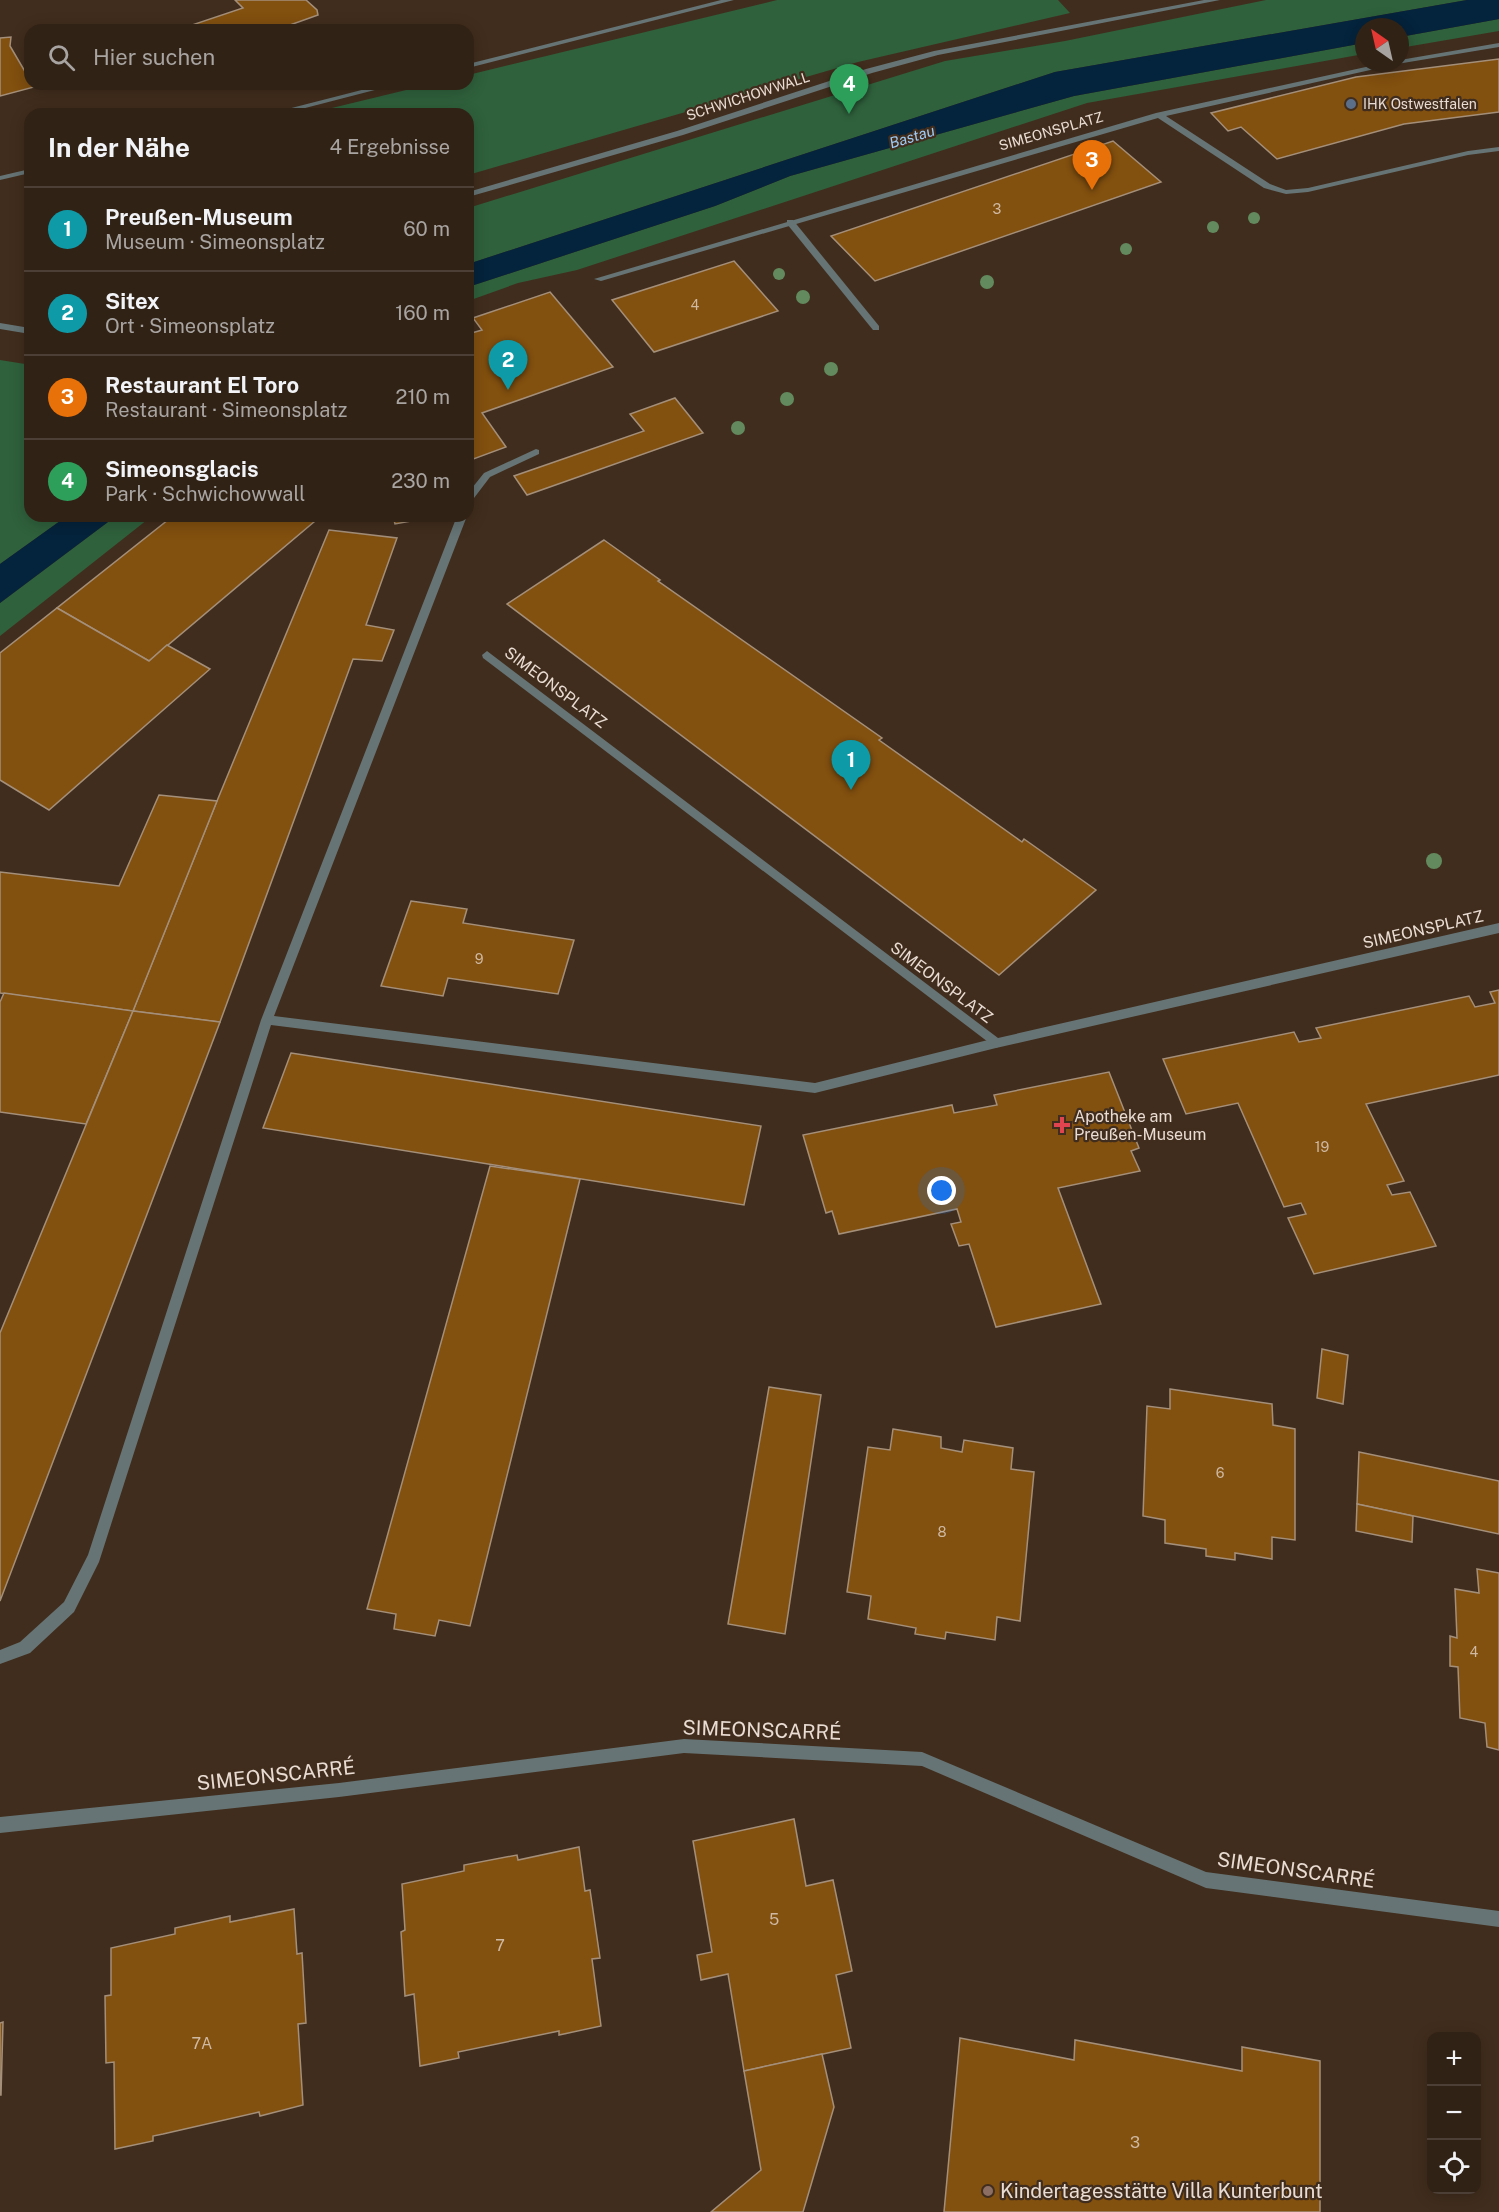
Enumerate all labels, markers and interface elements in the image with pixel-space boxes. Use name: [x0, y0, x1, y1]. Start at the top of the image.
north arrow: [1355, 18, 1409, 72]
search box: [24, 24, 474, 90]
icon: search: [45, 41, 78, 74]
text: Hier suchen: [93, 44, 215, 70]
pin: 4: [830, 64, 868, 114]
street label: SCHWICHOWWALL: [684, 69, 812, 123]
place label: IHK Ostwestfalen: [1363, 96, 1477, 112]
marker: IHK Ostwestfalen: [1344, 97, 1358, 111]
street label: SIMEONSPLATZ: [997, 108, 1105, 154]
water label: Bastau: [887, 122, 937, 151]
text: In der Nähe: [48, 132, 190, 163]
text: 4 Ergebnisse: [330, 135, 450, 159]
pin: 3: [1072, 140, 1112, 190]
house number: 3: [993, 201, 1002, 217]
text: Preußen-Museum: [105, 204, 293, 230]
text: 1: [63, 217, 72, 241]
text: 60 m: [403, 217, 450, 241]
text: Museum · Simeonsplatz: [105, 230, 325, 254]
text: Sitex: [105, 288, 160, 314]
house number: 4: [691, 297, 700, 313]
text: 2: [61, 301, 74, 325]
text: 160 m: [395, 301, 450, 325]
text: Ort · Simeonsplatz: [105, 314, 275, 338]
pin: 2: [488, 340, 528, 390]
text: Restaurant El Toro: [105, 372, 299, 398]
text: 3: [61, 385, 74, 409]
text: 210 m: [396, 385, 450, 409]
text: Restaurant · Simeonsplatz: [105, 398, 347, 422]
text: Simeonsglacis: [105, 456, 259, 482]
text: 4: [61, 469, 74, 493]
text: 230 m: [391, 469, 450, 493]
text: Park · Schwichowwall: [105, 482, 305, 506]
street label: SIMEONSPLATZ: [501, 643, 611, 732]
pin: 1: [832, 740, 870, 790]
street label: SIMEONSPLATZ: [1361, 906, 1485, 953]
street label: SIMEONSPLATZ: [887, 938, 997, 1027]
house number: 9: [475, 951, 484, 967]
place label: Apotheke am Preußen-Museum: [1074, 1107, 1206, 1144]
marker: Apotheke am Preußen-Museum: [1055, 1118, 1069, 1132]
house number: 19: [1315, 1139, 1329, 1155]
your location: [927, 1176, 956, 1205]
house number: 6: [1216, 1465, 1225, 1481]
house number: 8: [937, 1524, 947, 1540]
house number: 4: [1470, 1644, 1479, 1660]
street label: SIMEONSCARRÉ: [682, 1714, 842, 1745]
street label: SIMEONSCARRÉ: [195, 1754, 356, 1795]
street label: SIMEONSCARRÉ: [1216, 1846, 1377, 1893]
house number: 5: [769, 1910, 779, 1929]
house number: 7: [495, 1936, 505, 1955]
map controls: [1427, 2032, 1481, 2194]
button: +: [1427, 2032, 1481, 2086]
house number: 7A: [192, 2034, 212, 2053]
button: −: [1427, 2086, 1481, 2140]
house number: 3: [1130, 2133, 1140, 2152]
button: locate: [1427, 2140, 1481, 2194]
place label: Kindertagesstätte Villa Kunterbunt: [1000, 2179, 1323, 2203]
marker: Kindertagesstätte Villa Kunterbunt: [981, 2184, 995, 2198]

